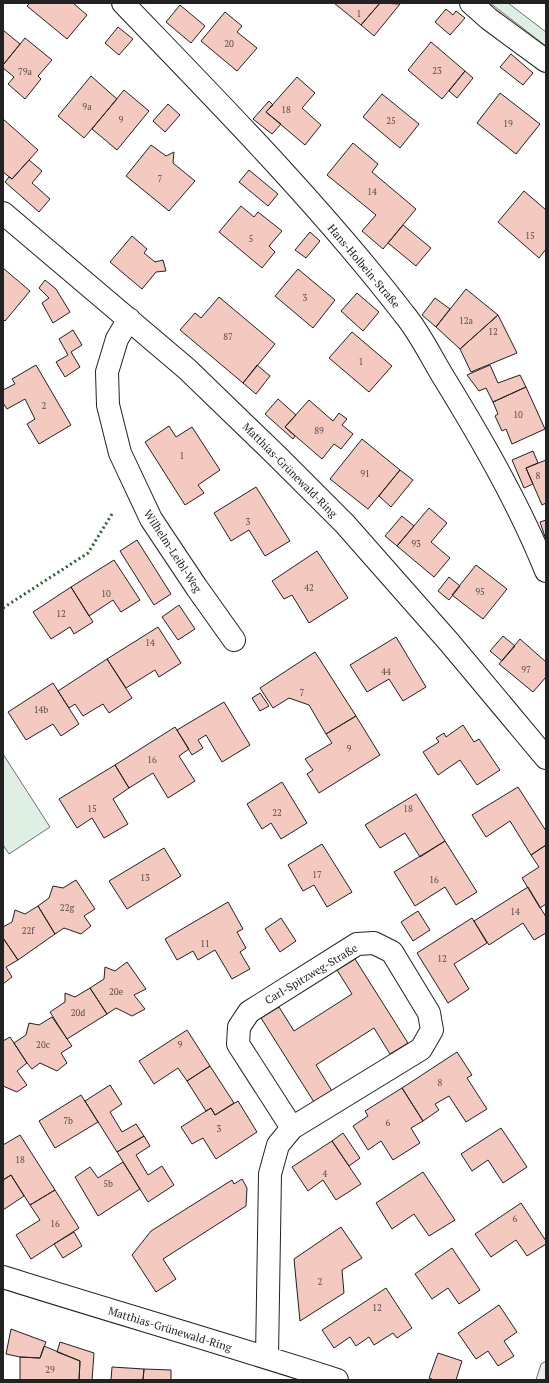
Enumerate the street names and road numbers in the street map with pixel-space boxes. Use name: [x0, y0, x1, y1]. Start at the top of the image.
street label: Hans-Holbein-Straße: [325, 221, 404, 311]
street label: Matthias-Grünewald-Ring: [240, 420, 341, 521]
street label: Wilhelm-Leibl-Weg: [141, 507, 205, 595]
street label: Carl-Spitzweg-Straße: [262, 941, 360, 1007]
street label: Matthias-Grünewald-Ring: [107, 1304, 234, 1355]

